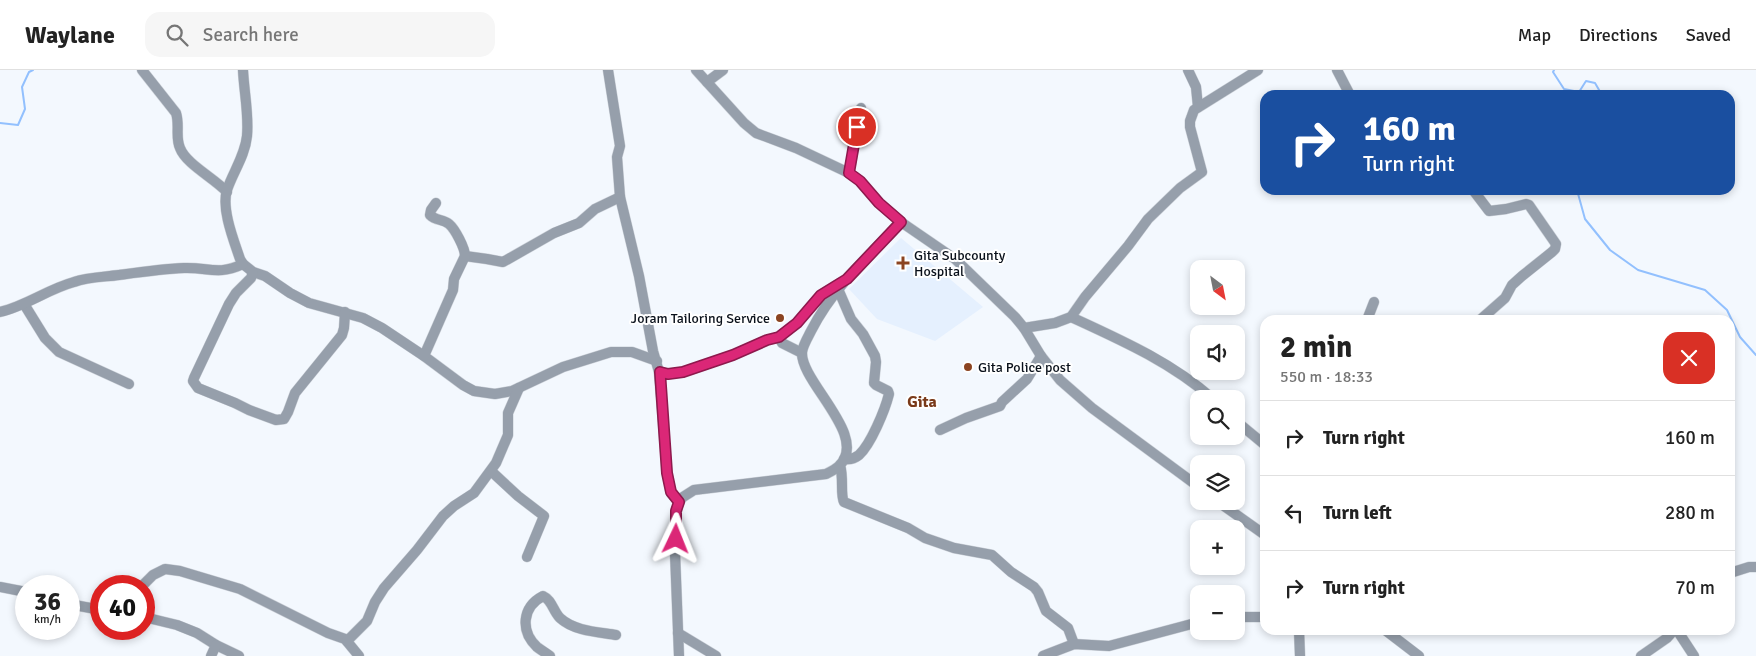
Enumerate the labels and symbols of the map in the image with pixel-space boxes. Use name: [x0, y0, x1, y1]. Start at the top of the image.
pin: [836, 106, 878, 148]
place label: Gita Subcounty Hospital: [914, 247, 1006, 280]
marker: Gita Subcounty Hospital: [896, 256, 910, 270]
north arrow: [1190, 260, 1245, 315]
place label: Joram Tailoring Service: [631, 310, 770, 327]
marker: Joram Tailoring Service: [774, 312, 786, 324]
place label: Gita Police post: [978, 359, 1071, 376]
marker: Gita Police post: [962, 361, 974, 373]
district label: Gita: [907, 392, 937, 412]
position arrow: [649, 512, 701, 564]
speed limit sign: 40: [90, 575, 155, 640]

